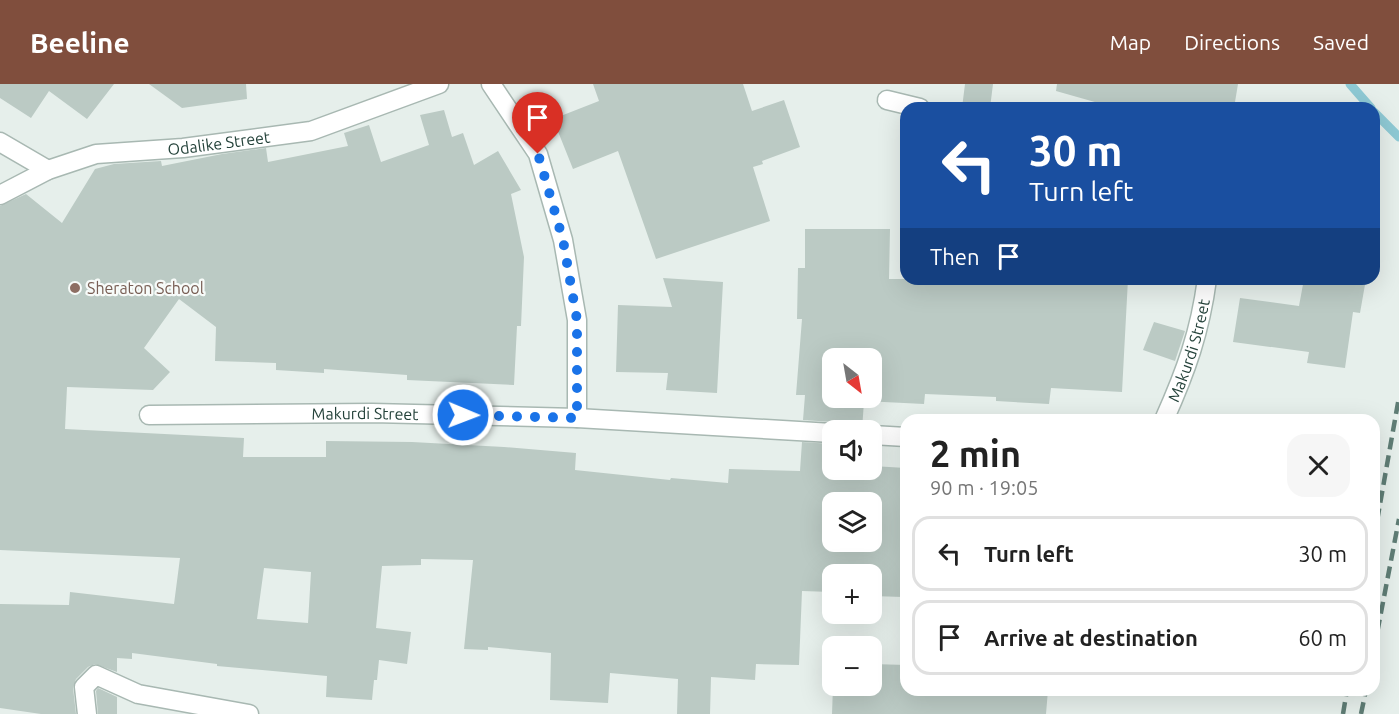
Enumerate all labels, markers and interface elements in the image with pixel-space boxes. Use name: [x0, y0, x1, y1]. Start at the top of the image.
text: Beeline: [30, 27, 130, 58]
text: Map: [1110, 30, 1151, 54]
text: Directions: [1184, 30, 1280, 54]
text: Saved: [1313, 30, 1369, 54]
pin: [512, 92, 563, 154]
icon: arrive: [521, 101, 554, 134]
icon: left: [930, 126, 1008, 204]
street label: Odalike Street: [167, 127, 272, 158]
text: 30 m: [1029, 127, 1123, 174]
text: Turn left: [1029, 176, 1133, 206]
icon: arrive: [992, 240, 1025, 273]
text: Then: [930, 244, 980, 269]
place label: Sheraton School: [87, 279, 204, 297]
marker: Sheraton School: [68, 281, 82, 295]
street label: Makurdi Street: [1164, 297, 1213, 404]
north arrow: [822, 348, 882, 408]
map controls: [822, 348, 882, 696]
position arrow: [431, 383, 495, 447]
street label: Makurdi Street: [311, 404, 419, 423]
button: sound: [822, 420, 882, 480]
text: 2 min: [930, 433, 1021, 474]
button: close: [1287, 434, 1350, 497]
text: 90 m · 19:05: [930, 476, 1039, 499]
button: layers: [822, 492, 882, 552]
icon: left: [933, 537, 966, 570]
text: Turn left: [984, 541, 1074, 566]
text: 30 m: [1298, 541, 1347, 566]
button: +: [822, 564, 882, 624]
icon: arrive: [933, 621, 966, 654]
text: Arrive at destination: [984, 625, 1198, 650]
text: 60 m: [1298, 625, 1347, 650]
button: −: [822, 636, 882, 696]

